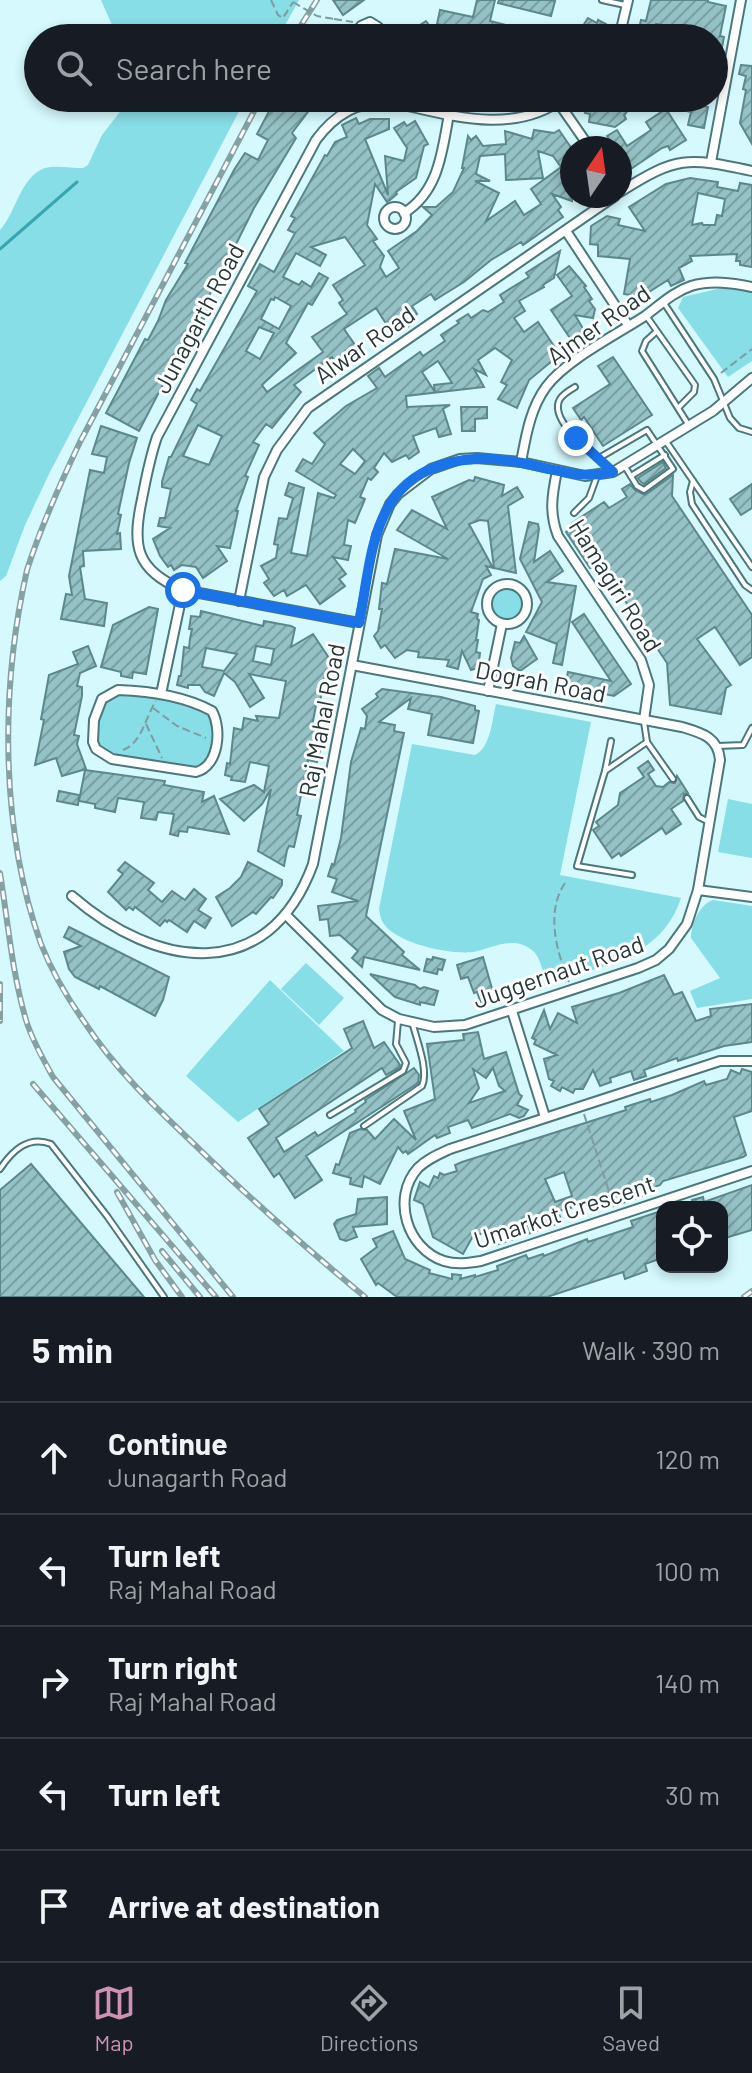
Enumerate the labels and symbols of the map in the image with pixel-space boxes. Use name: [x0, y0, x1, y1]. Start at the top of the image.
north arrow: [560, 136, 632, 208]
street label: Junagarth Road: [146, 238, 250, 398]
street label: Ajmer Road: [541, 278, 655, 370]
street label: Alwar Road: [308, 299, 420, 389]
route end: [558, 420, 594, 456]
street label: Hamagiri Road: [563, 513, 669, 657]
route start: [165, 572, 201, 608]
street label: Raj Mahal Road: [292, 641, 350, 799]
street label: Dograh Road: [473, 654, 609, 708]
street label: Juggernaut Road: [469, 928, 647, 1014]
street label: Umarkot Crescent: [470, 1168, 658, 1254]

